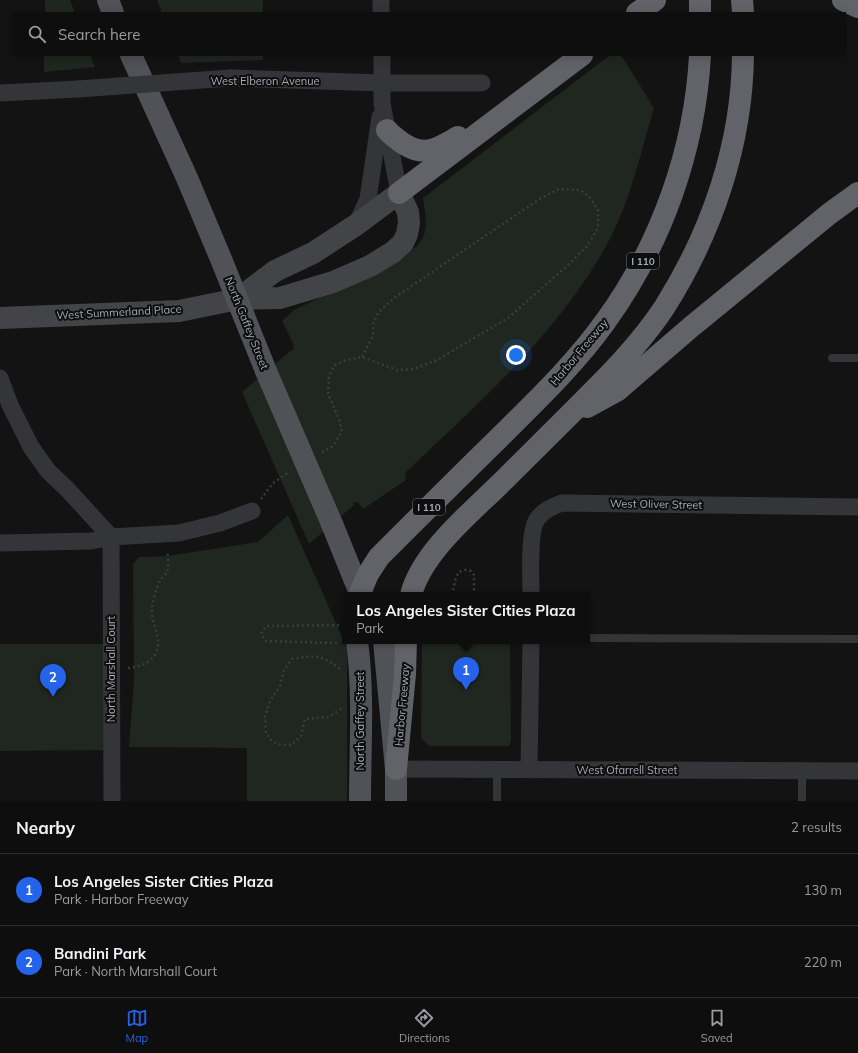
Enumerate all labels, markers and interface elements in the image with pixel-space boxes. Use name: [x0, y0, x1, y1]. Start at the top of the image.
search box: [12, 12, 846, 56]
icon: search: [26, 23, 48, 45]
text: Search here: [58, 25, 140, 44]
street label: West Elberon Avenue: [210, 74, 320, 88]
road number: I 110: [627, 253, 659, 269]
street label: North Gaffey Street: [222, 275, 272, 372]
street label: West Summerland Place: [56, 302, 182, 322]
street label: Harbor Freeway: [547, 316, 611, 388]
your location: [506, 345, 526, 365]
street label: West Oliver Street: [610, 496, 702, 512]
road number: I 110: [413, 499, 445, 515]
popup: [342, 592, 590, 644]
text: Los Angeles Sister Cities Plaza: [356, 601, 576, 620]
street label: North Marshall Court: [104, 616, 118, 722]
text: Park: [356, 620, 384, 636]
pin: 1: [453, 657, 479, 690]
street label: Harbor Freeway: [391, 663, 413, 747]
pin: 2: [40, 664, 66, 697]
street label: North Gaffey Street: [353, 671, 367, 770]
street label: West Ofarrell Street: [577, 763, 678, 777]
text: Nearby: [16, 817, 75, 838]
text: 2 results: [791, 819, 842, 835]
text: Los Angeles Sister Cities Plaza: [54, 872, 273, 891]
text: 1: [25, 882, 33, 898]
text: 130 m: [804, 882, 842, 898]
text: Park · Harbor Freeway: [54, 891, 189, 907]
text: Bandini Park: [54, 944, 146, 963]
text: 2: [25, 954, 33, 970]
text: 220 m: [804, 954, 842, 970]
text: Park · North Marshall Court: [54, 963, 217, 979]
tab: Map: [125, 1007, 148, 1045]
tab: Directions: [399, 1007, 450, 1045]
tab: Saved: [701, 1007, 733, 1045]

